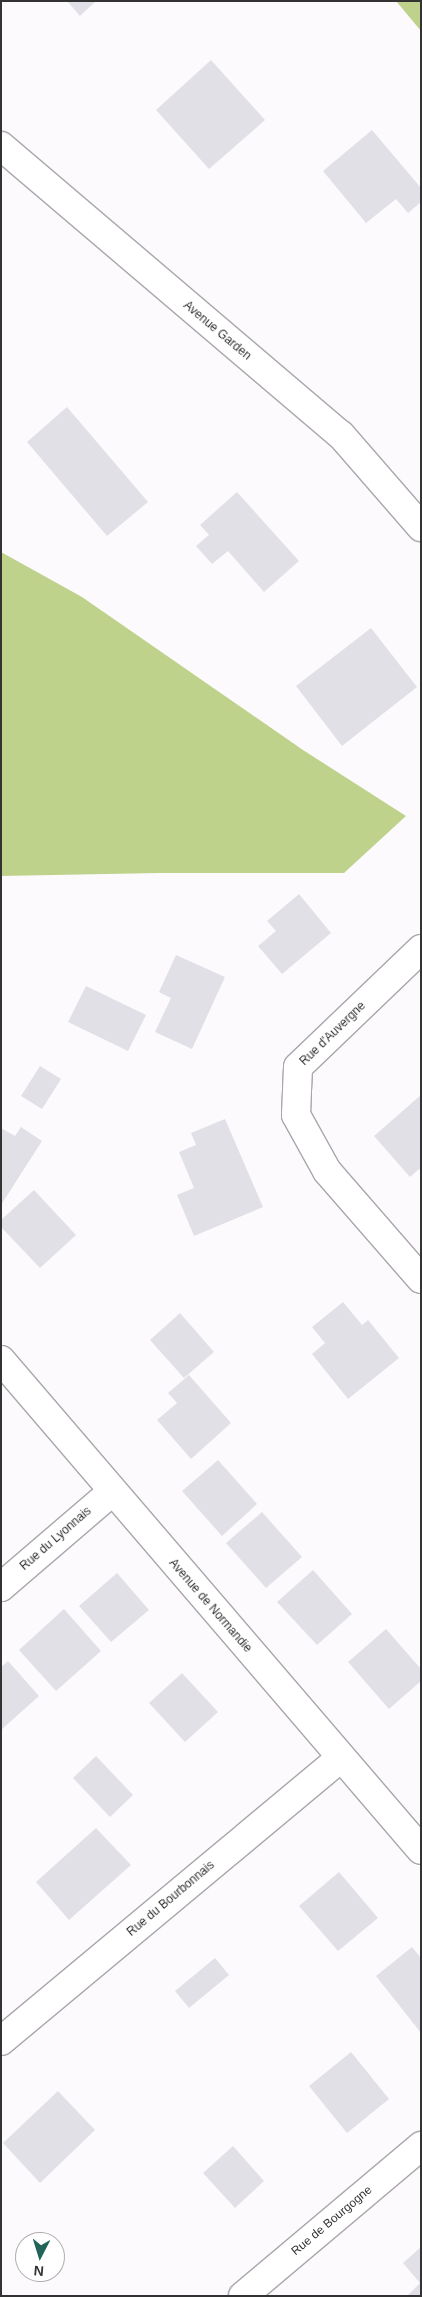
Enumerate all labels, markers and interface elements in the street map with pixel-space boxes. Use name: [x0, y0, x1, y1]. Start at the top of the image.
street label: Avenue Garden: [180, 299, 254, 363]
street label: Rue d'Auvergne: [297, 999, 369, 1069]
street label: Rue du Lyonnais: [17, 1504, 95, 1574]
street label: Avenue de Normandie: [165, 1556, 255, 1656]
street label: Rue du Bourbonnais: [124, 1858, 218, 1940]
street label: Rue de Bourgogne: [289, 2183, 375, 2259]
north arrow: [15, 2232, 65, 2282]
text: N: [33, 2263, 45, 2279]

